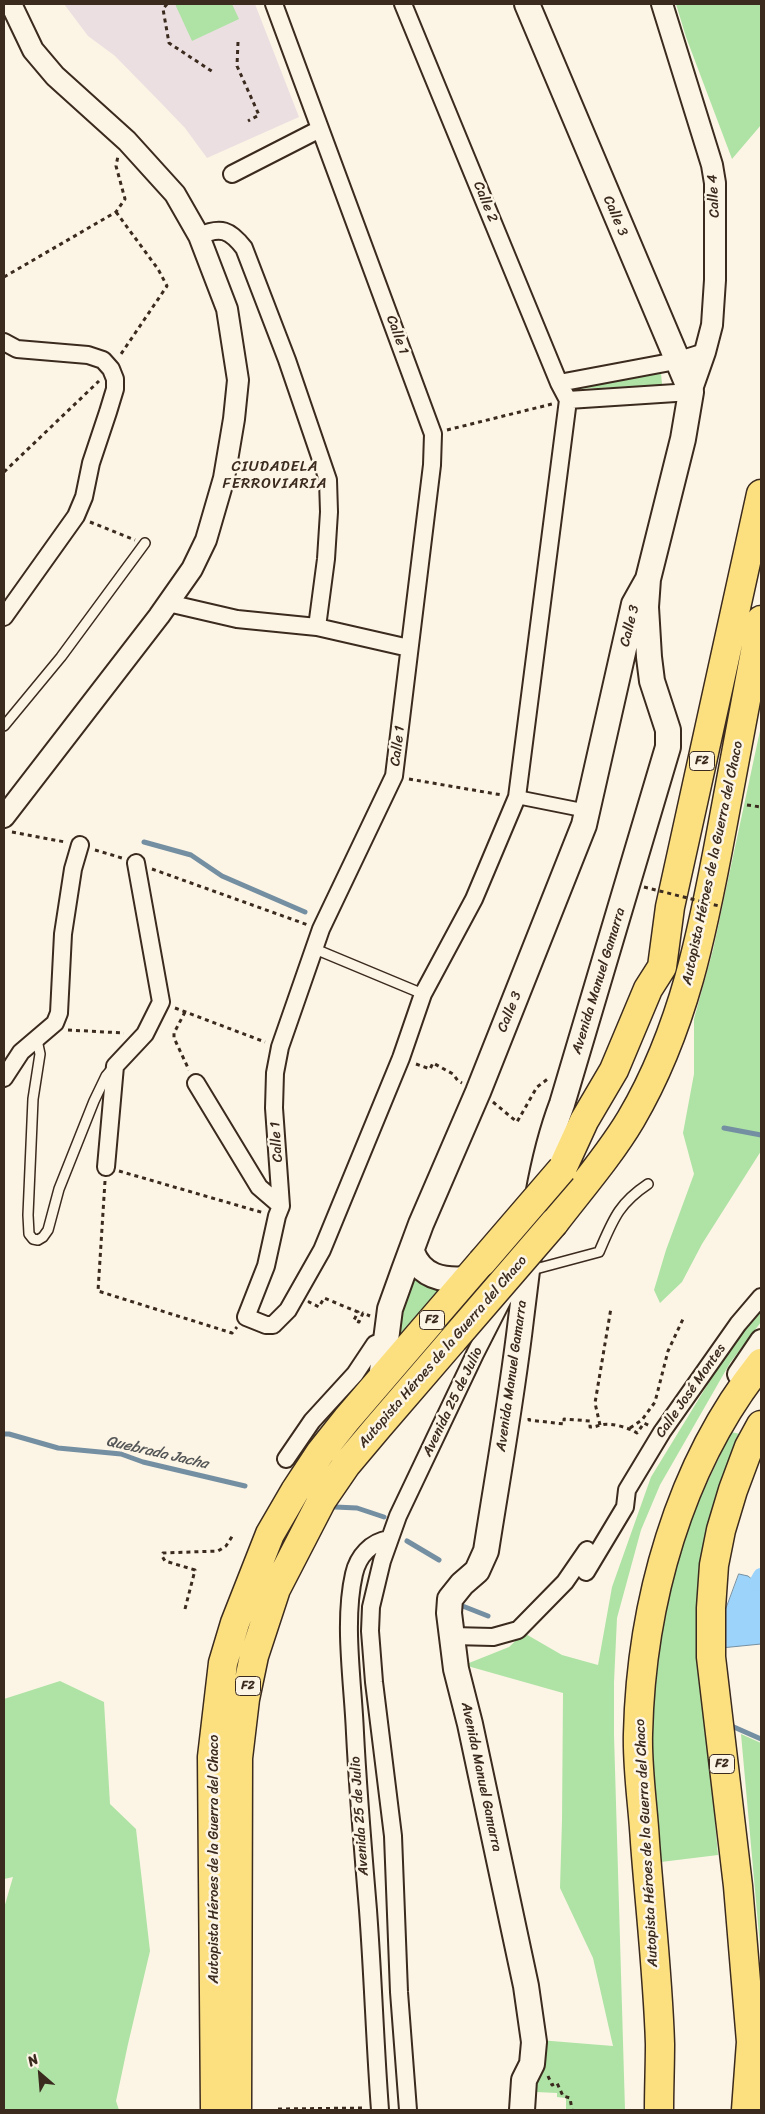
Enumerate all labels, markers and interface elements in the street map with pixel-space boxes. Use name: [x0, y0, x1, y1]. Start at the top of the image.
street label: Calle 4: [704, 174, 724, 218]
street label: Calle 2: [469, 179, 501, 225]
street label: Calle 3: [599, 193, 631, 239]
street label: Calle 1: [382, 313, 412, 357]
district label: CIUDADELA FERROVIARIA: [223, 458, 327, 493]
street label: Calle 3: [617, 603, 643, 649]
street label: Calle 1: [387, 725, 409, 767]
street label: Autopista Héroes de la Guerra del Chaco: [679, 740, 747, 986]
road number: F2: [690, 751, 714, 770]
street label: Avenida Manuel Gamarra: [569, 906, 629, 1056]
street label: Calle 3: [494, 989, 526, 1035]
street label: Calle 1: [267, 1121, 287, 1163]
street label: Autopista Héroes de la Guerra del Chaco: [355, 1253, 531, 1451]
street label: Avenida Manuel Gamarra: [493, 1299, 531, 1453]
road number: F2: [420, 1310, 444, 1330]
street label: Calle José Montes: [652, 1341, 730, 1441]
street label: Avenida 25 de Julio: [419, 1345, 487, 1459]
water label: Quebrada Jacha: [104, 1433, 210, 1473]
road number: F2: [236, 1676, 260, 1695]
street label: Avenida Manuel Gamarra: [457, 1701, 505, 1853]
street label: Autopista Héroes de la Guerra del Chaco: [632, 1718, 662, 1968]
street label: Autopista Héroes de la Guerra del Chaco: [206, 1735, 222, 1983]
road number: F2: [710, 1755, 734, 1774]
street label: Avenida 25 de Julio: [347, 1756, 373, 1876]
text: N: [23, 2047, 43, 2074]
north arrow: [15, 2049, 65, 2099]

